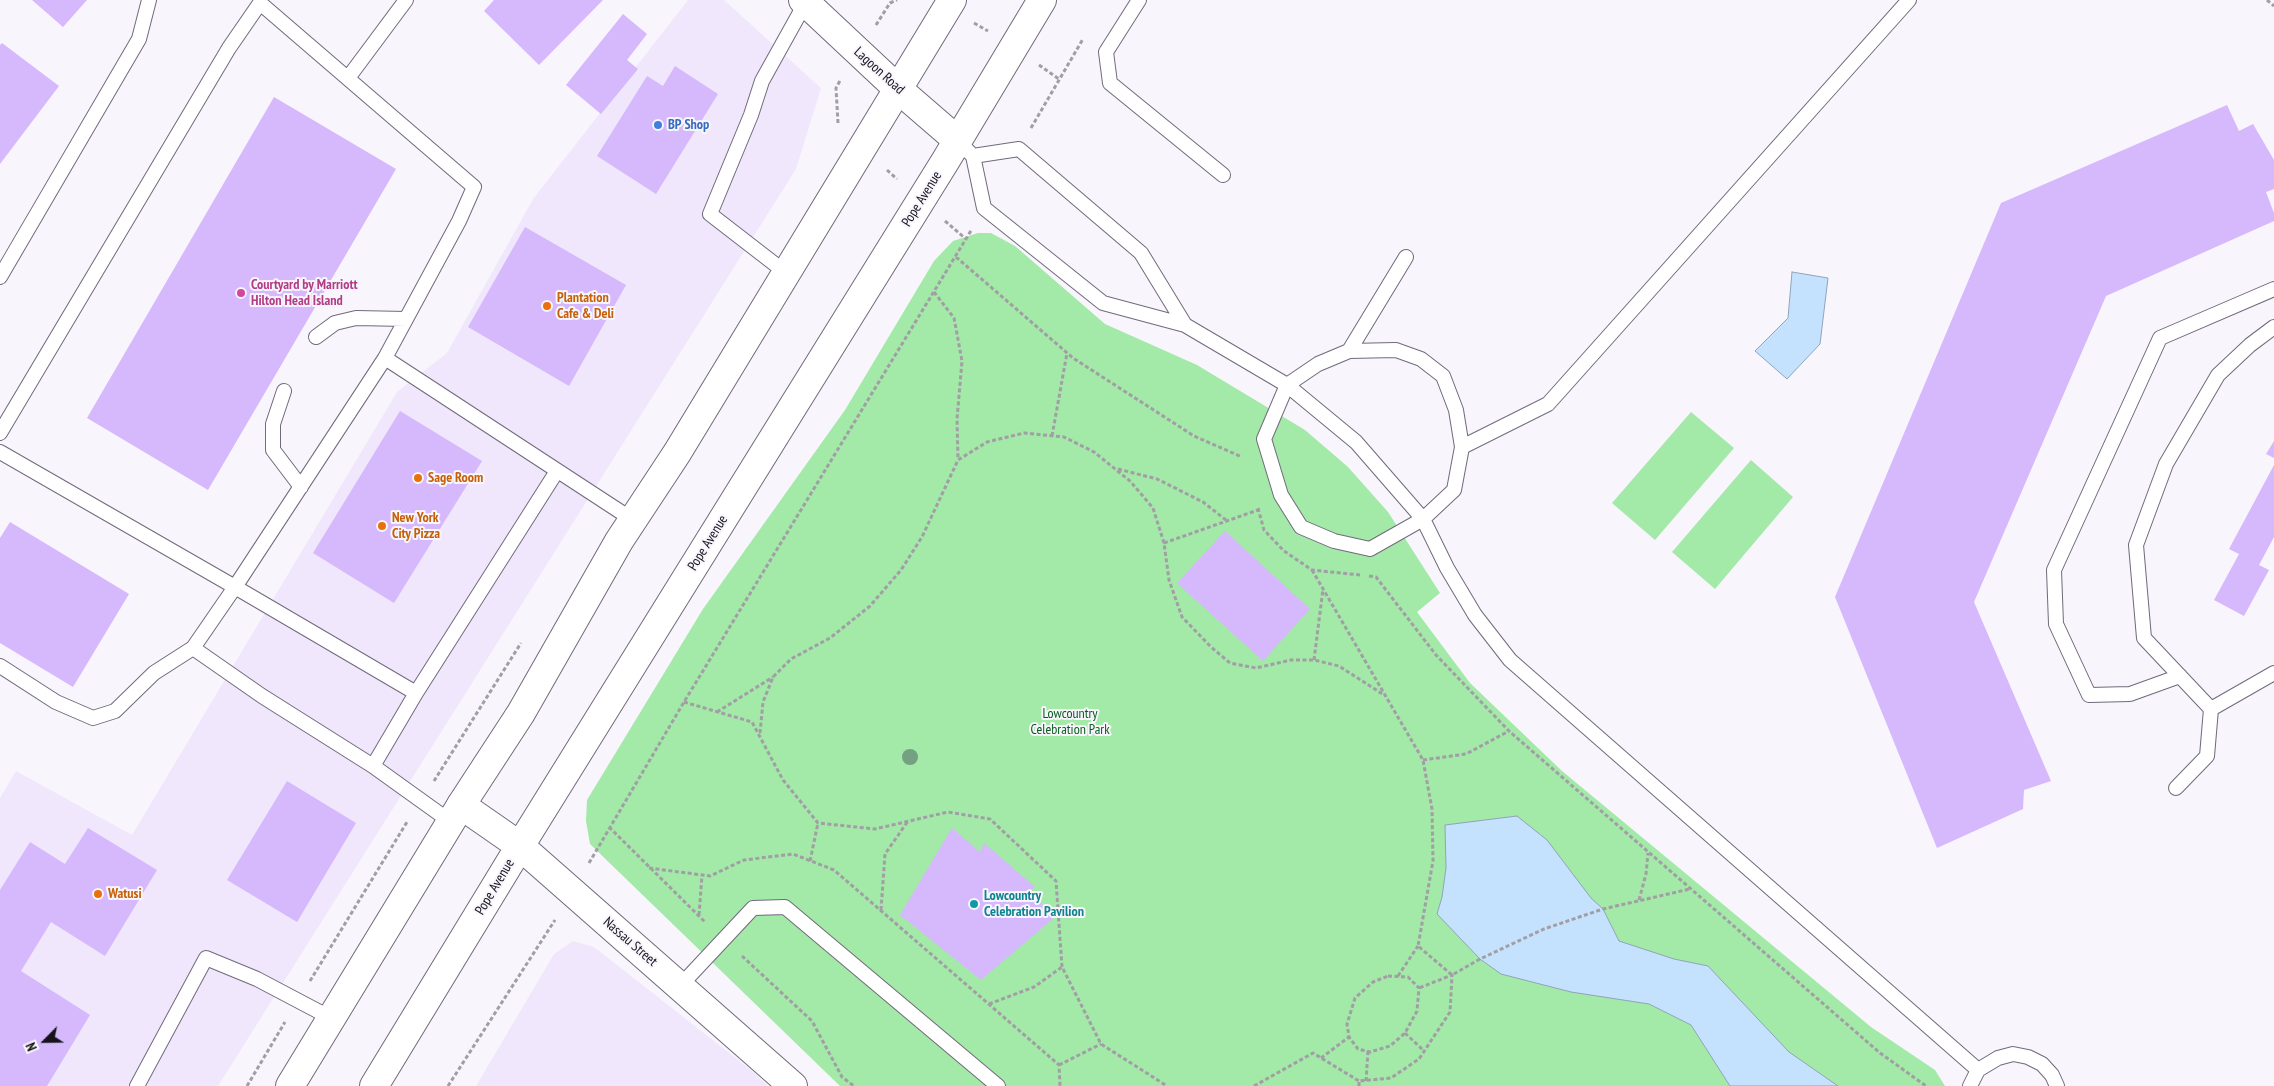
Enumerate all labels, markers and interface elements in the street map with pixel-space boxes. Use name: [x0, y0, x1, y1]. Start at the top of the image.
street label: Lagoon Road: [850, 44, 908, 98]
place label: BP Shop: [668, 117, 709, 133]
marker: BP Shop: [652, 119, 664, 131]
street label: Pope Avenue: [898, 168, 946, 230]
place label: Courtyard by Marriott Hilton Head Island: [251, 277, 358, 310]
marker: Courtyard by Marriott Hilton Head Island: [235, 287, 247, 299]
place label: Plantation Cafe & Deli: [557, 290, 614, 322]
marker: Plantation Cafe & Deli: [541, 300, 553, 312]
place label: Sage Room: [428, 470, 483, 486]
marker: Sage Room: [412, 472, 424, 484]
place label: New York City Pizza: [392, 510, 440, 542]
street label: Pope Avenue: [684, 512, 732, 574]
marker: New York City Pizza: [376, 520, 388, 532]
park label: Lowcountry Celebration Park: [1030, 706, 1110, 739]
street label: Pope Avenue: [472, 856, 518, 918]
place label: Watusi: [108, 886, 142, 902]
marker: Watusi: [92, 888, 104, 900]
place label: Lowcountry Celebration Pavilion: [984, 888, 1084, 920]
marker: Lowcountry Celebration Pavilion: [968, 898, 980, 910]
street label: Nassau Street: [600, 914, 660, 970]
north arrow: [20, 1016, 70, 1066]
text: N: [21, 1040, 41, 1054]

